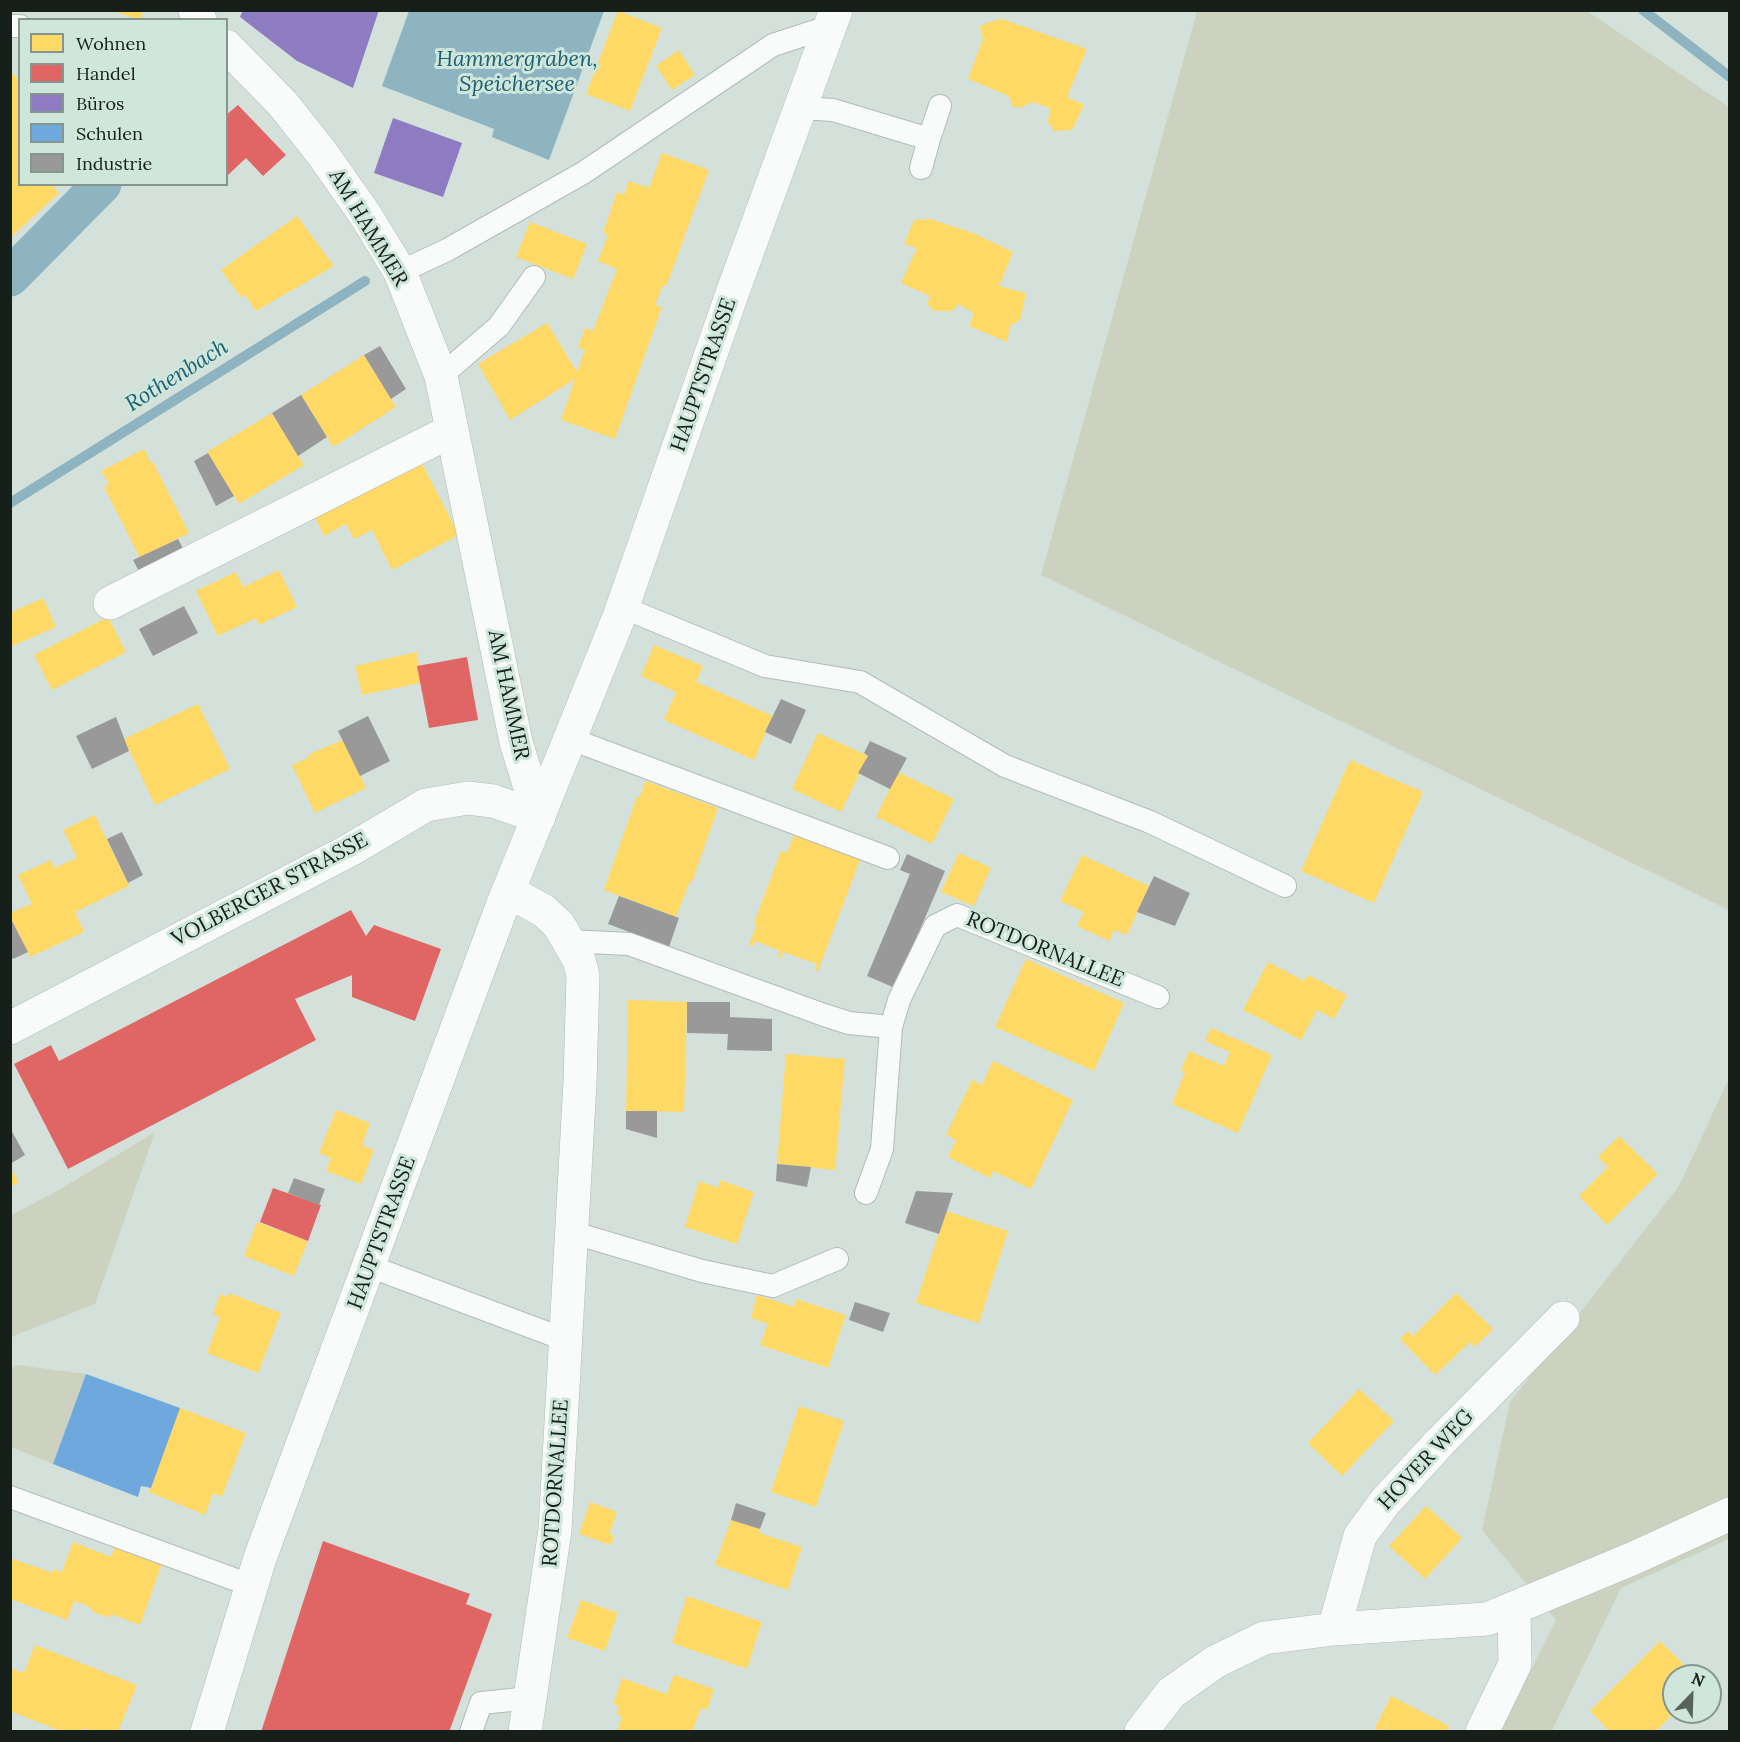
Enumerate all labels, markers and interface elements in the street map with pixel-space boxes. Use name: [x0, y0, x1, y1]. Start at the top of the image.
legend: [18, 18, 228, 186]
text: Wohnen: [76, 32, 146, 55]
water label: Hammergraben, Speichersee: [436, 47, 598, 98]
text: Handel: [76, 62, 136, 85]
text: Büros: [76, 92, 124, 115]
text: Schulen: [76, 122, 143, 145]
text: Industrie: [76, 152, 152, 175]
street label: AM HAMMER: [323, 165, 413, 291]
street label: HAUPTSTRASSE: [666, 295, 742, 455]
water label: Rothenbach: [121, 334, 233, 418]
street label: AM HAMMER: [482, 628, 534, 762]
street label: VOLBERGER STRASSE: [168, 828, 372, 952]
street label: ROTDORNALLEE: [962, 907, 1128, 993]
street label: HAUPTSTRASSE: [343, 1153, 421, 1313]
street label: ROTDORNALLEE: [538, 1398, 574, 1568]
street label: HOVER WEG: [1373, 1405, 1479, 1515]
north arrow: [1662, 1664, 1722, 1724]
text: N: [1689, 1668, 1708, 1691]

